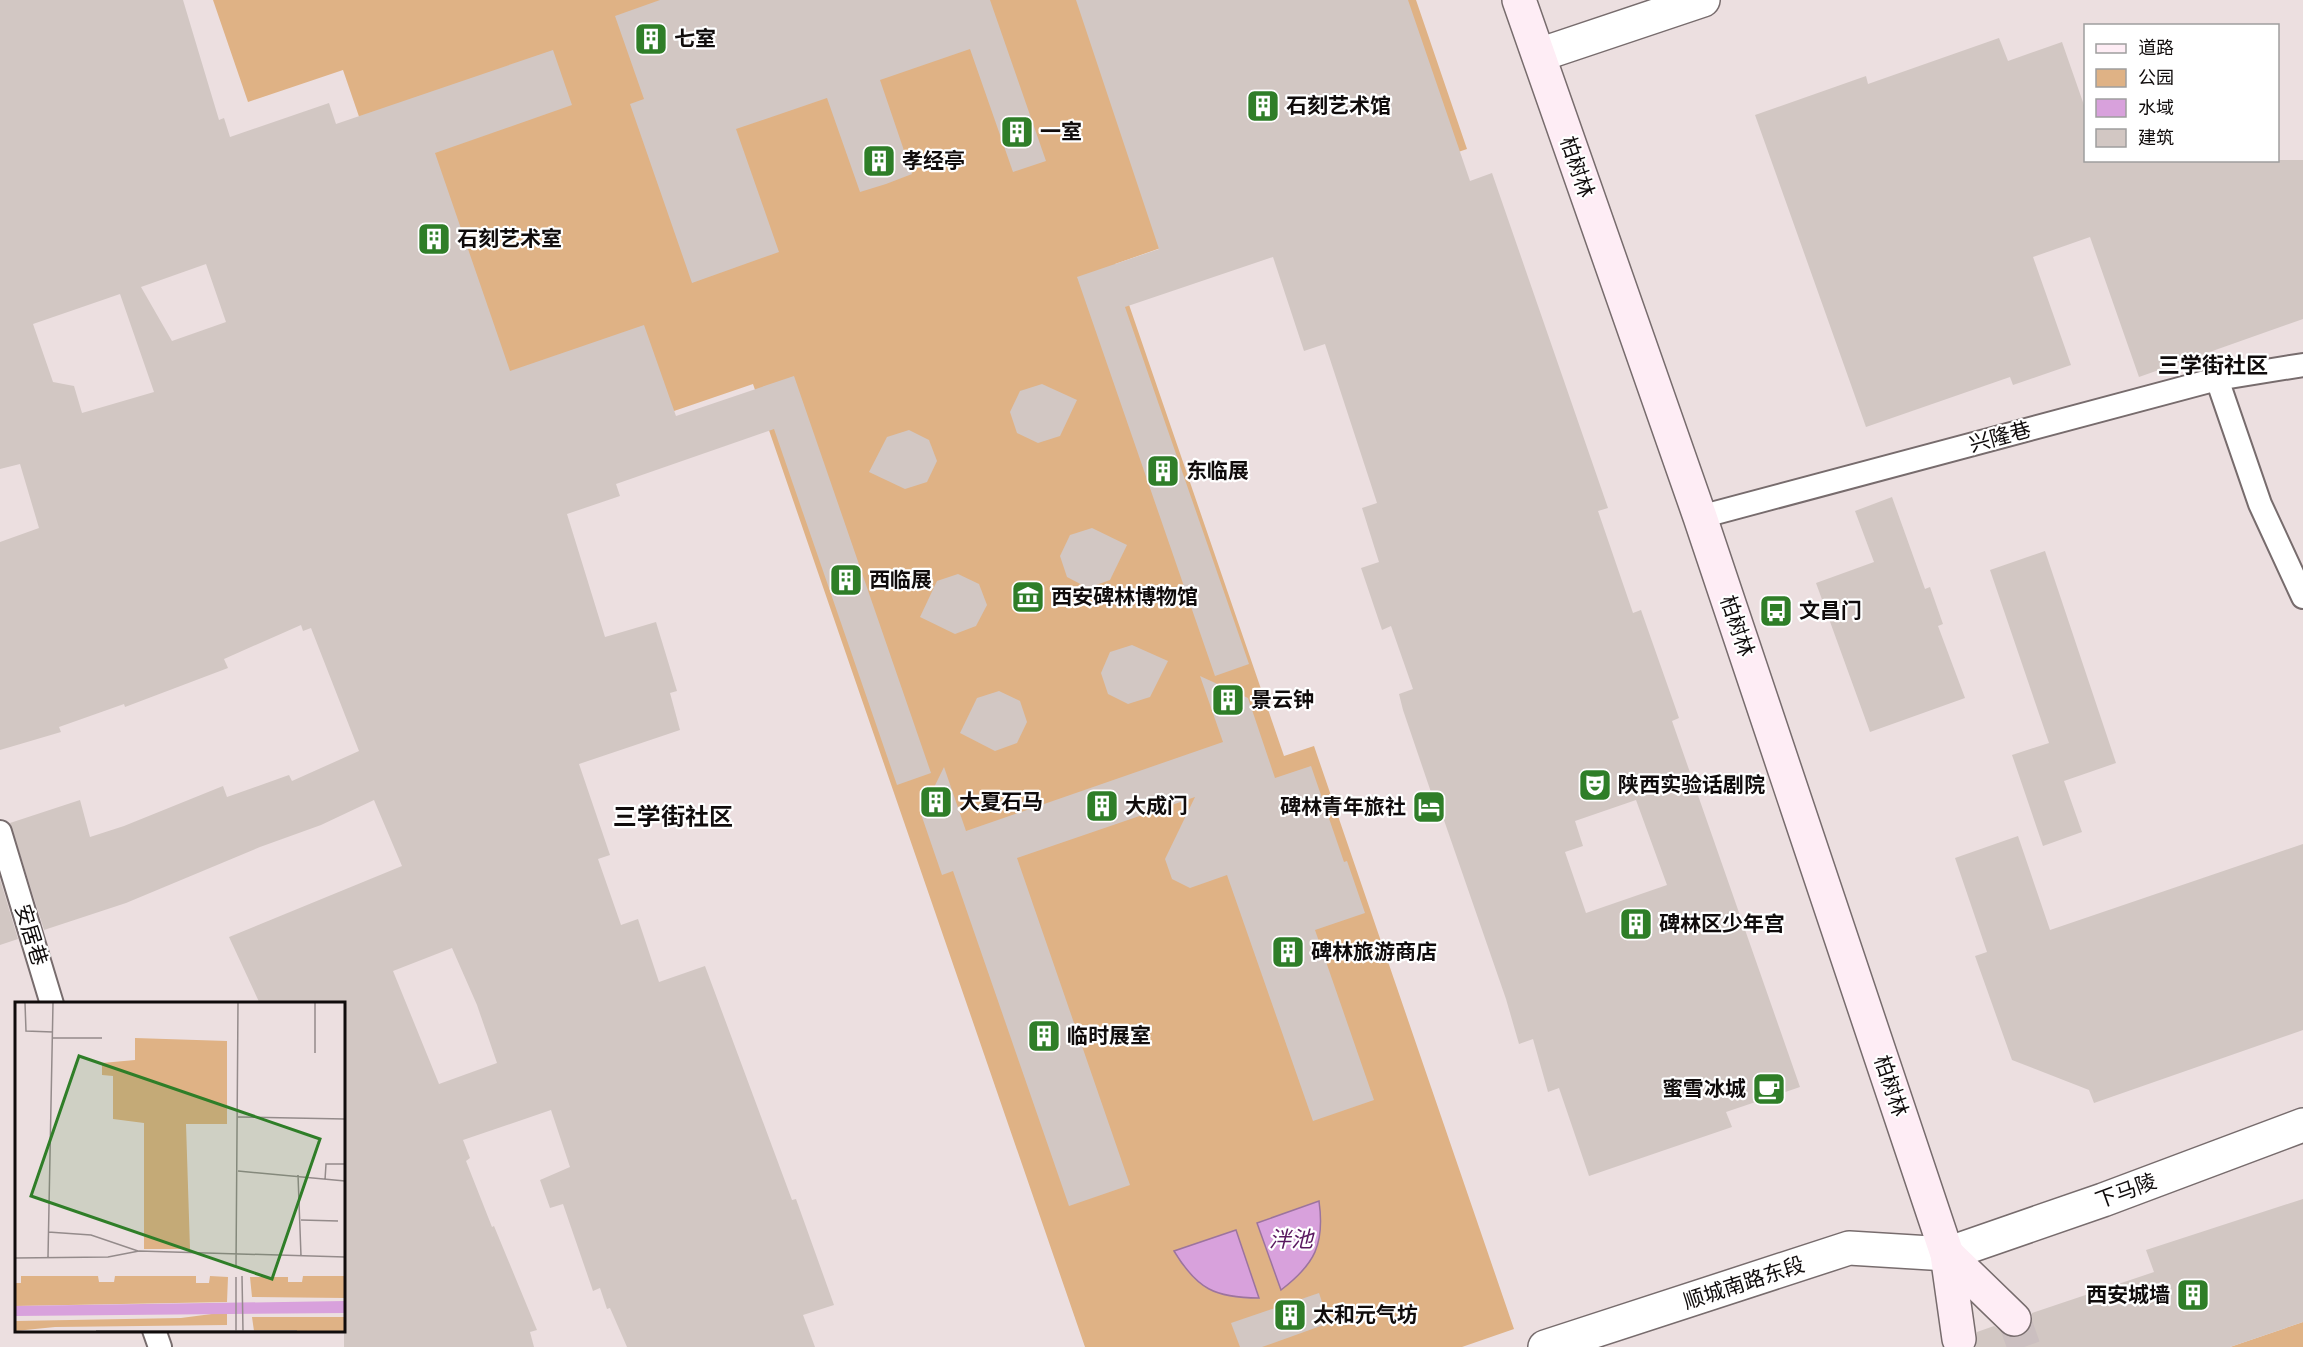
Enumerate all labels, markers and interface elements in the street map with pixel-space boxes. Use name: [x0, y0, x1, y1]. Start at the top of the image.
building icon: 七室: [633, 21, 669, 57]
place label: 七室: [674, 24, 716, 54]
legend: [2084, 24, 2279, 162]
text: 道路: [2138, 35, 2174, 61]
text: 公园: [2138, 65, 2174, 91]
building icon: 石刻艺术馆: [1245, 88, 1281, 124]
place label: 石刻艺术馆: [1286, 91, 1391, 121]
text: 水域: [2138, 95, 2174, 121]
building icon: 一室: [999, 114, 1035, 150]
place label: 一室: [1040, 117, 1082, 147]
text: 建筑: [2138, 125, 2174, 151]
street label: 柏树林: [1553, 132, 1601, 202]
building icon: 孝经亭: [861, 143, 897, 179]
place label: 孝经亭: [902, 146, 965, 176]
building icon: 石刻艺术室: [416, 221, 452, 257]
place label: 石刻艺术室: [457, 224, 562, 254]
district label: 三学街社区: [2158, 349, 2268, 381]
street label: 兴隆巷: [1966, 414, 2034, 460]
building icon: 东临展: [1145, 453, 1181, 489]
place label: 东临展: [1186, 456, 1249, 486]
building icon: 西临展: [828, 562, 864, 598]
place label: 西临展: [869, 565, 932, 595]
museum icon: 西安碑林博物馆: [1010, 579, 1046, 615]
place label: 西安碑林博物馆: [1051, 582, 1198, 612]
street label: 柏树林: [1713, 591, 1761, 661]
bus stop icon: 文昌门: [1758, 593, 1794, 629]
place label: 文昌门: [1799, 596, 1862, 626]
building icon: 景云钟: [1210, 682, 1246, 718]
place label: 景云钟: [1251, 685, 1314, 715]
theatre icon: 陕西实验话剧院: [1577, 767, 1613, 803]
place label: 陕西实验话剧院: [1618, 770, 1765, 800]
building icon: 大夏石马: [918, 784, 954, 820]
place label: 大夏石马: [959, 787, 1043, 817]
building icon: 大成门: [1084, 788, 1120, 824]
hotel icon: 碑林青年旅社: [1411, 789, 1447, 825]
place label: 大成门: [1125, 791, 1188, 821]
place label: 碑林青年旅社: [1280, 792, 1406, 822]
district label: 三学街社区: [613, 799, 733, 834]
street label: 安居巷: [7, 900, 55, 970]
building icon: 碑林区少年宫: [1618, 906, 1654, 942]
place label: 碑林区少年宫: [1659, 909, 1785, 939]
building icon: 碑林旅游商店: [1270, 934, 1306, 970]
place label: 碑林旅游商店: [1311, 937, 1437, 967]
inset map: [15, 1002, 345, 1332]
building icon: 临时展室: [1026, 1018, 1062, 1054]
place label: 临时展室: [1067, 1021, 1151, 1051]
street label: 柏树林: [1867, 1051, 1915, 1121]
cafe icon: 蜜雪冰城: [1751, 1071, 1787, 1107]
place label: 蜜雪冰城: [1662, 1074, 1746, 1104]
street label: 下马陵: [2091, 1166, 2161, 1216]
water label: 泮池: [1269, 1223, 1315, 1255]
street label: 顺城南路东段: [1679, 1249, 1809, 1317]
building icon: 西安城墙: [2175, 1277, 2211, 1313]
place label: 西安城墙: [2086, 1280, 2170, 1310]
building icon: 太和元气坊: [1272, 1297, 1308, 1333]
place label: 太和元气坊: [1313, 1300, 1418, 1330]

